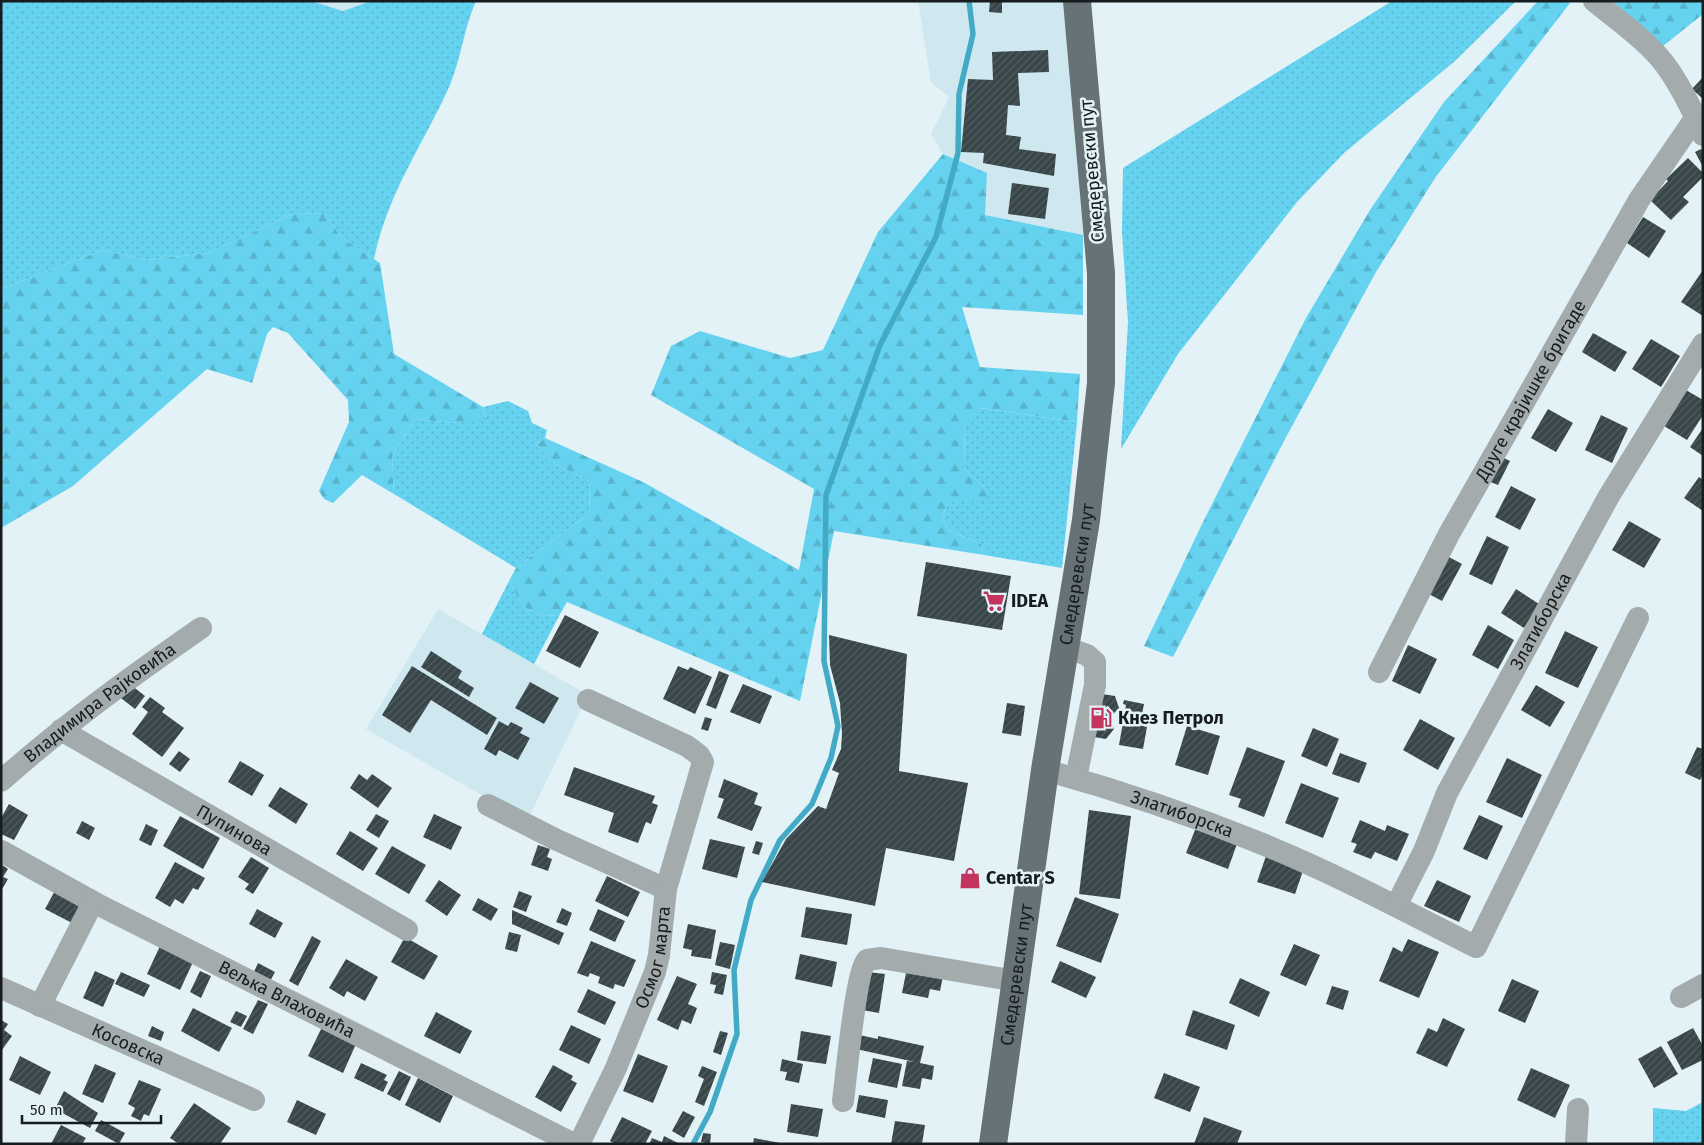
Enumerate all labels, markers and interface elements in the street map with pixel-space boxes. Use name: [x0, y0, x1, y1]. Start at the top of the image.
street label: Смедеревски пут: [1075, 98, 1109, 243]
street label: Друге крајишке бригаде: [1470, 296, 1591, 485]
street label: Смедеревски пут: [1055, 501, 1099, 647]
street label: Златиборска: [1505, 569, 1576, 673]
supermarket icon: IDEA: [981, 588, 1007, 614]
place label: IDEA: [1011, 590, 1048, 612]
street label: Владимира Рајковића: [19, 638, 180, 768]
fuel station icon: Кнез Петрол: [1088, 705, 1114, 731]
place label: Кнез Петрол: [1118, 707, 1224, 729]
street label: Златиборска: [1128, 786, 1237, 842]
street label: Пупинова: [193, 800, 276, 860]
shop icon: Centar S: [957, 865, 983, 891]
place label: Centar S: [986, 867, 1055, 889]
street label: Смедеревски пут: [996, 901, 1037, 1047]
street label: Осмог марта: [630, 905, 675, 1012]
street label: Вељка Влаховића: [215, 956, 359, 1043]
street label: Косовска: [88, 1019, 168, 1070]
scale bar: [22, 1092, 161, 1124]
text: 50 m: [30, 1101, 63, 1119]

